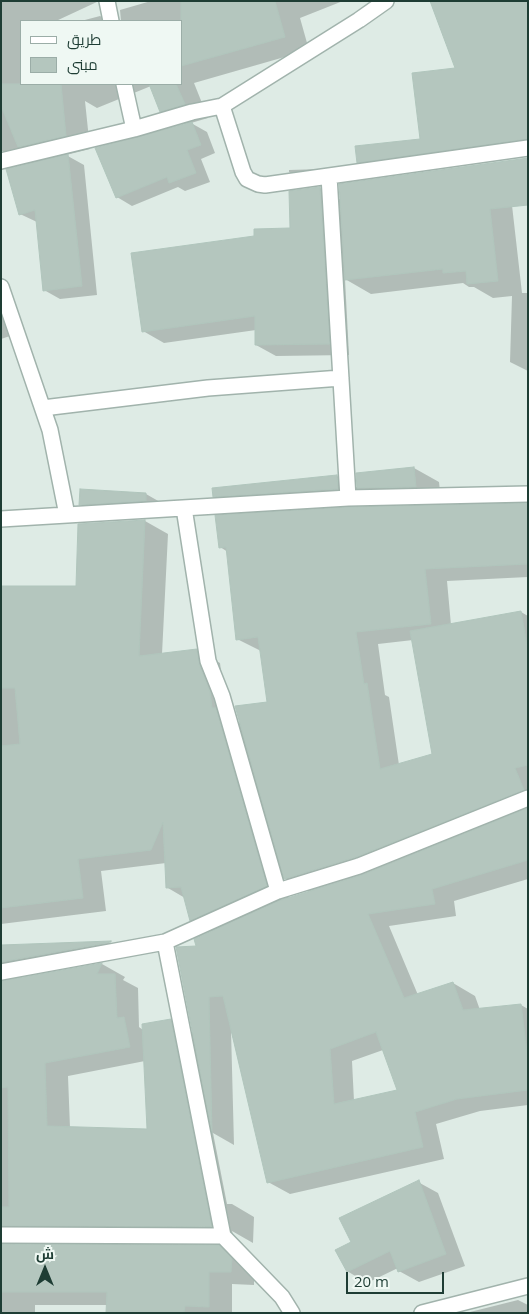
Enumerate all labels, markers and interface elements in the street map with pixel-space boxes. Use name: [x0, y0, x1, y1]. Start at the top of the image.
legend: [20, 20, 182, 85]
text: طريق: [67, 29, 101, 49]
text: مبنى: [67, 54, 98, 74]
north arrow: [20, 1244, 70, 1294]
text: ش: [36, 1244, 54, 1263]
scale bar: [349, 1262, 446, 1294]
text: 20 m: [354, 1271, 389, 1291]

